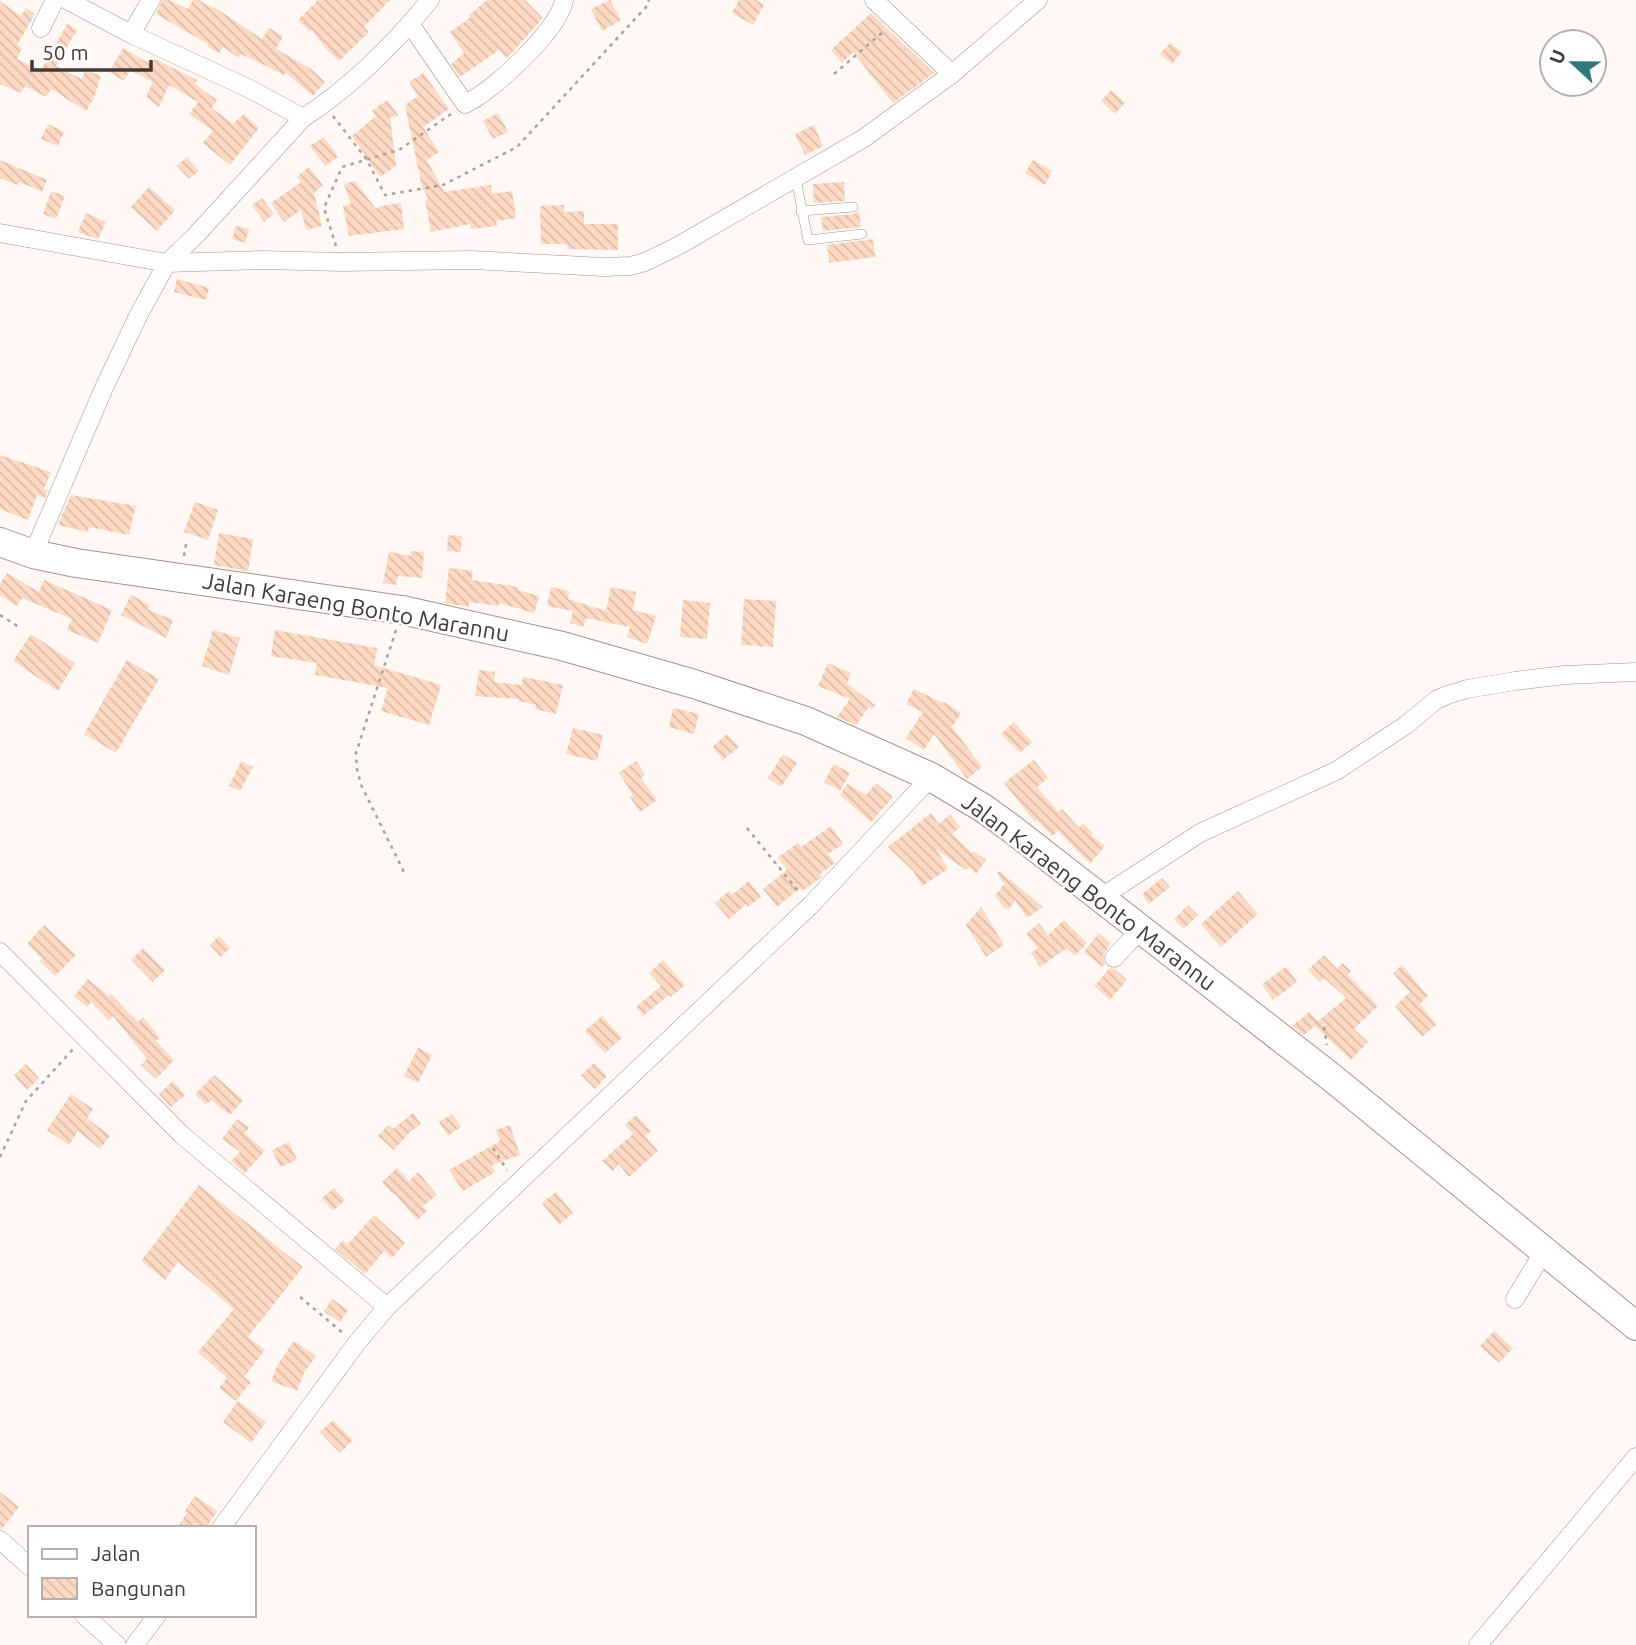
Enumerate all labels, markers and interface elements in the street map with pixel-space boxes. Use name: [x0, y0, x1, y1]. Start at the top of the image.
scale bar: [32, 28, 150, 72]
north arrow: [1538, 28, 1608, 98]
text: 50 m: [42, 40, 89, 64]
text: U: [1545, 46, 1570, 67]
street label: Jalan Karaeng Bonto Marannu: [201, 567, 511, 646]
street label: Jalan Karaeng Bonto Marannu: [958, 788, 1221, 995]
legend: [28, 1526, 256, 1617]
text: Jalan: [91, 1541, 140, 1565]
text: Bangunan: [91, 1576, 186, 1600]

